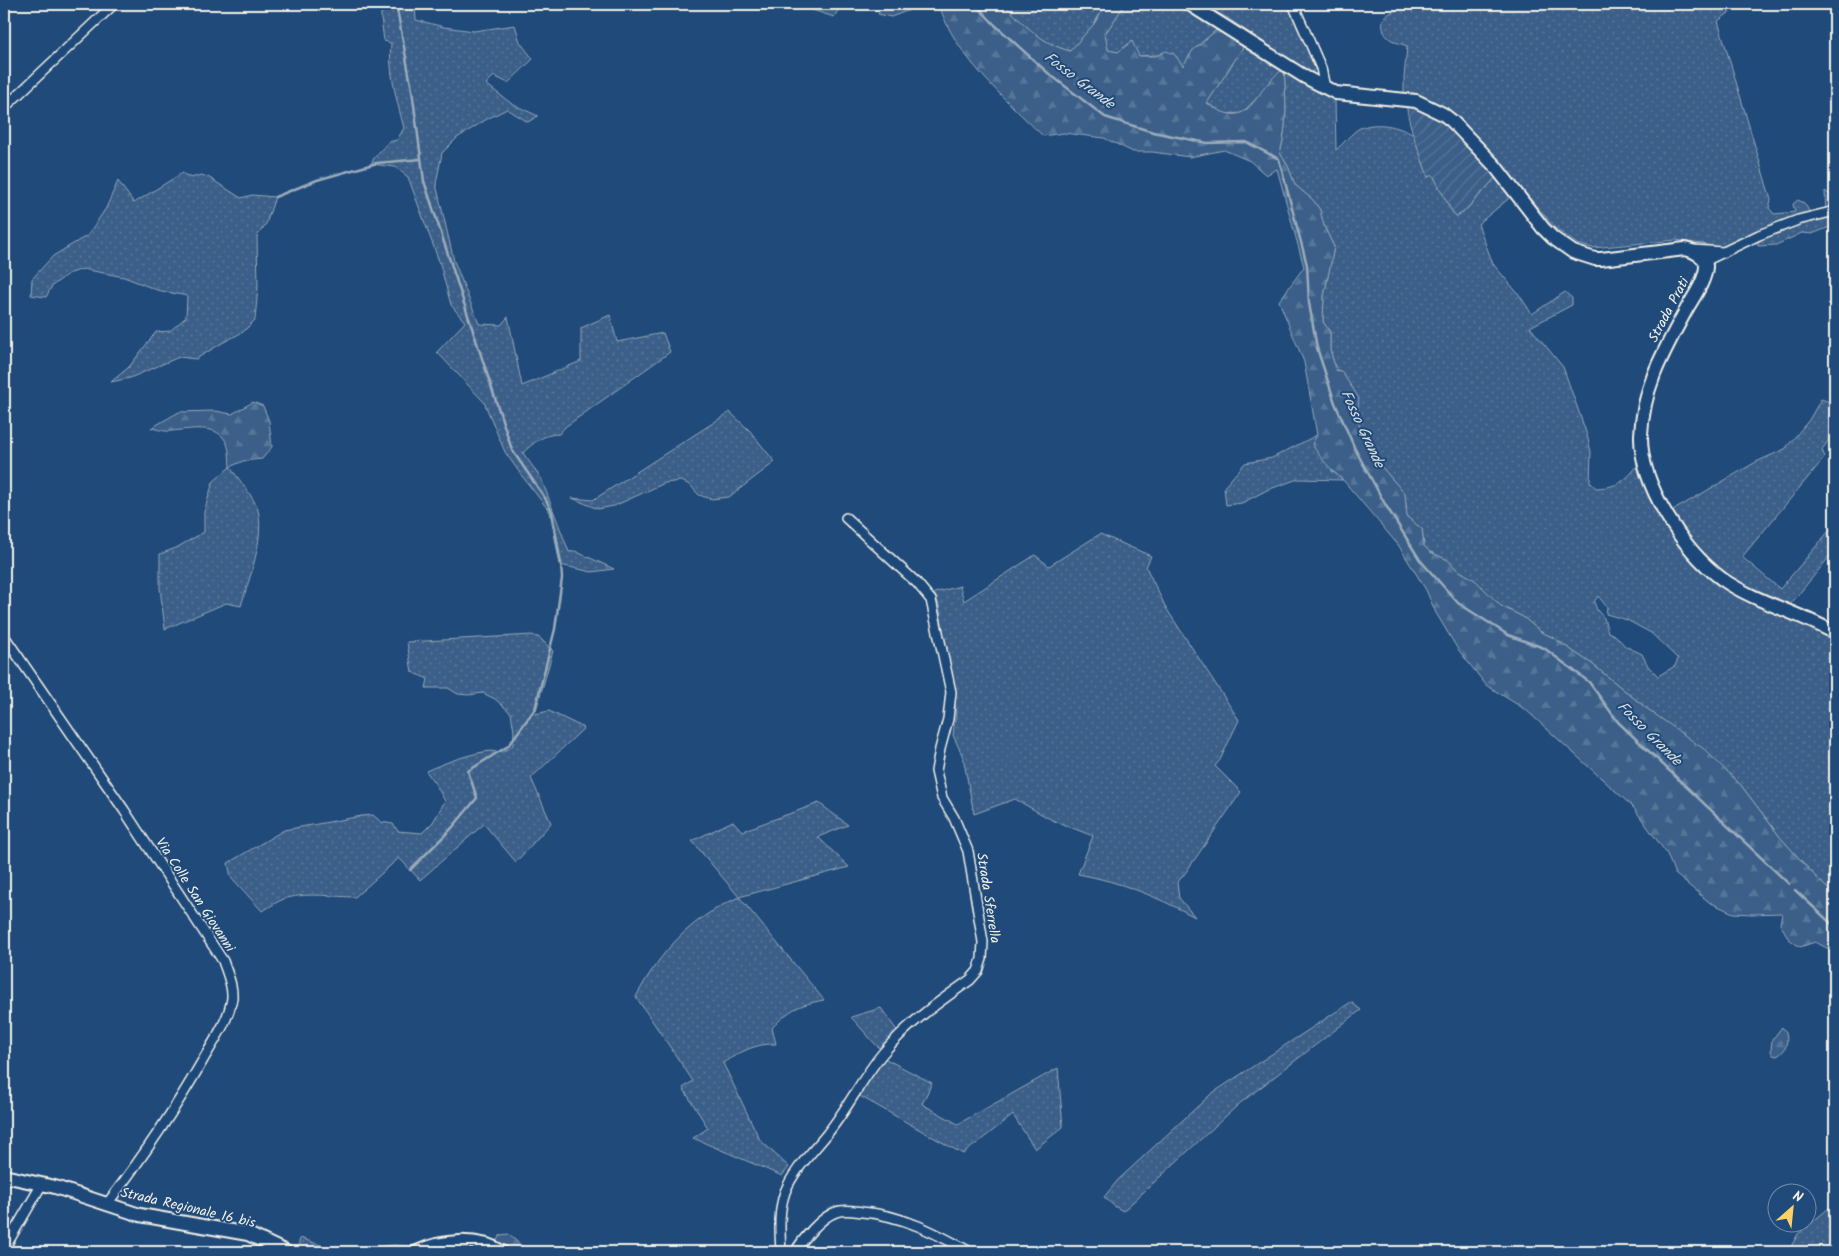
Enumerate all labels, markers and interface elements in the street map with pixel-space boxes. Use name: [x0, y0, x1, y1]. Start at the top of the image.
water label: Fosso Grande: [1038, 46, 1121, 116]
street label: Strada Prati: [1643, 273, 1696, 346]
water label: Fosso Grande: [1333, 386, 1391, 473]
water label: Fosso Grande: [1611, 696, 1688, 773]
street label: Via Colle San Giovanni: [150, 833, 241, 957]
street label: Strada Sferrella: [970, 851, 1006, 945]
street label: Strada Regionale 16 bis: [118, 1182, 258, 1234]
north arrow: [1766, 1184, 1816, 1234]
text: N: [1789, 1185, 1807, 1209]

